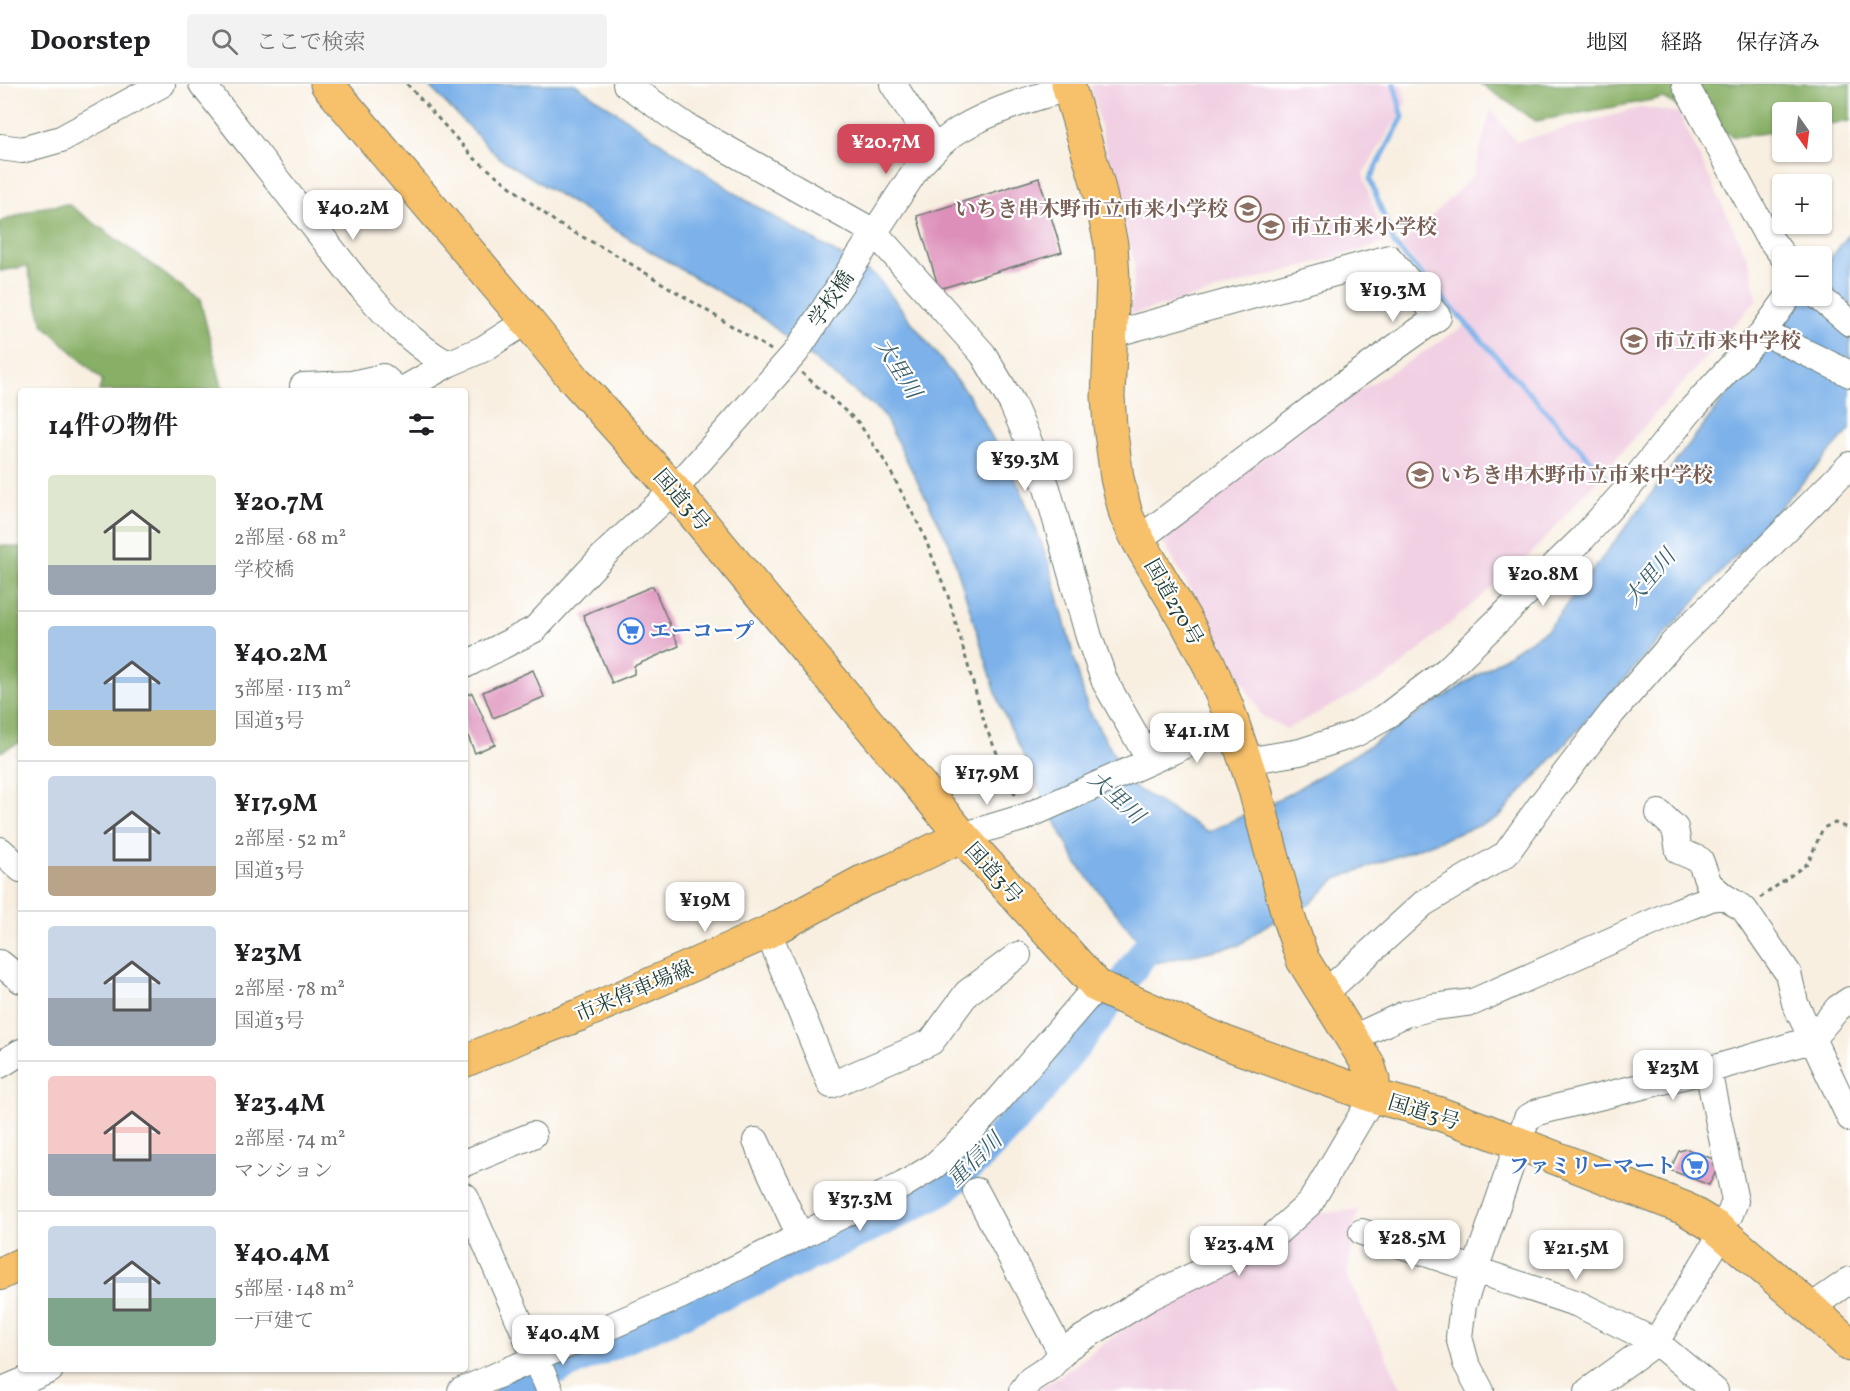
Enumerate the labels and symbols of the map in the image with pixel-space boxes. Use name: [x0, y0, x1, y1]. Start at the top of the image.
north arrow: [1772, 102, 1832, 162]
pin: ¥20.7M: [837, 124, 935, 175]
pin: ¥40.2M: [304, 190, 402, 241]
school or university icon: いちき串木野市立市来小学校: [1233, 194, 1263, 224]
place label: いちき串木野市立市来小学校: [955, 196, 1228, 225]
school or university icon: 市立市来小学校: [1256, 212, 1286, 242]
place label: 市立市来小学校: [1290, 214, 1437, 243]
street label: 学校橋: [803, 266, 862, 334]
pin: ¥19.3M: [1344, 272, 1442, 323]
school or university icon: 市立市来中学校: [1619, 326, 1649, 356]
place label: 市立市来中学校: [1654, 328, 1801, 357]
water label: 大里川: [866, 333, 929, 407]
pin: ¥39.3M: [976, 441, 1074, 492]
school or university icon: いちき串木野市立市来中学校: [1405, 460, 1435, 490]
place label: いちき串木野市立市来中学校: [1440, 462, 1713, 491]
street label: 国道3号: [646, 464, 716, 538]
water label: 大里川: [1618, 542, 1685, 614]
street label: 国道270号: [1136, 554, 1209, 651]
pin: ¥20.8M: [1494, 556, 1592, 607]
supermarket icon: エーコープ: [616, 616, 646, 646]
place label: エーコープ: [650, 618, 754, 647]
pin: ¥41.1M: [1148, 713, 1246, 764]
pin: ¥17.9M: [938, 755, 1036, 806]
water label: 大里川: [1080, 765, 1152, 834]
street label: 国道3号: [957, 837, 1028, 911]
pin: ¥19M: [669, 882, 741, 933]
street label: 市来停車場線: [571, 954, 698, 1030]
pin: ¥23M: [1637, 1050, 1709, 1101]
street label: 国道3号: [1384, 1089, 1463, 1138]
water label: 重信川: [941, 1125, 1012, 1195]
supermarket icon: ファミリーマート: [1680, 1151, 1710, 1181]
place label: ファミリーマート: [1508, 1153, 1676, 1182]
pin: ¥37.3M: [811, 1181, 909, 1232]
pin: ¥28.5M: [1363, 1220, 1461, 1271]
pin: ¥23.4M: [1190, 1226, 1288, 1277]
pin: ¥21.5M: [1527, 1230, 1625, 1281]
pin: ¥40.4M: [514, 1315, 612, 1366]

